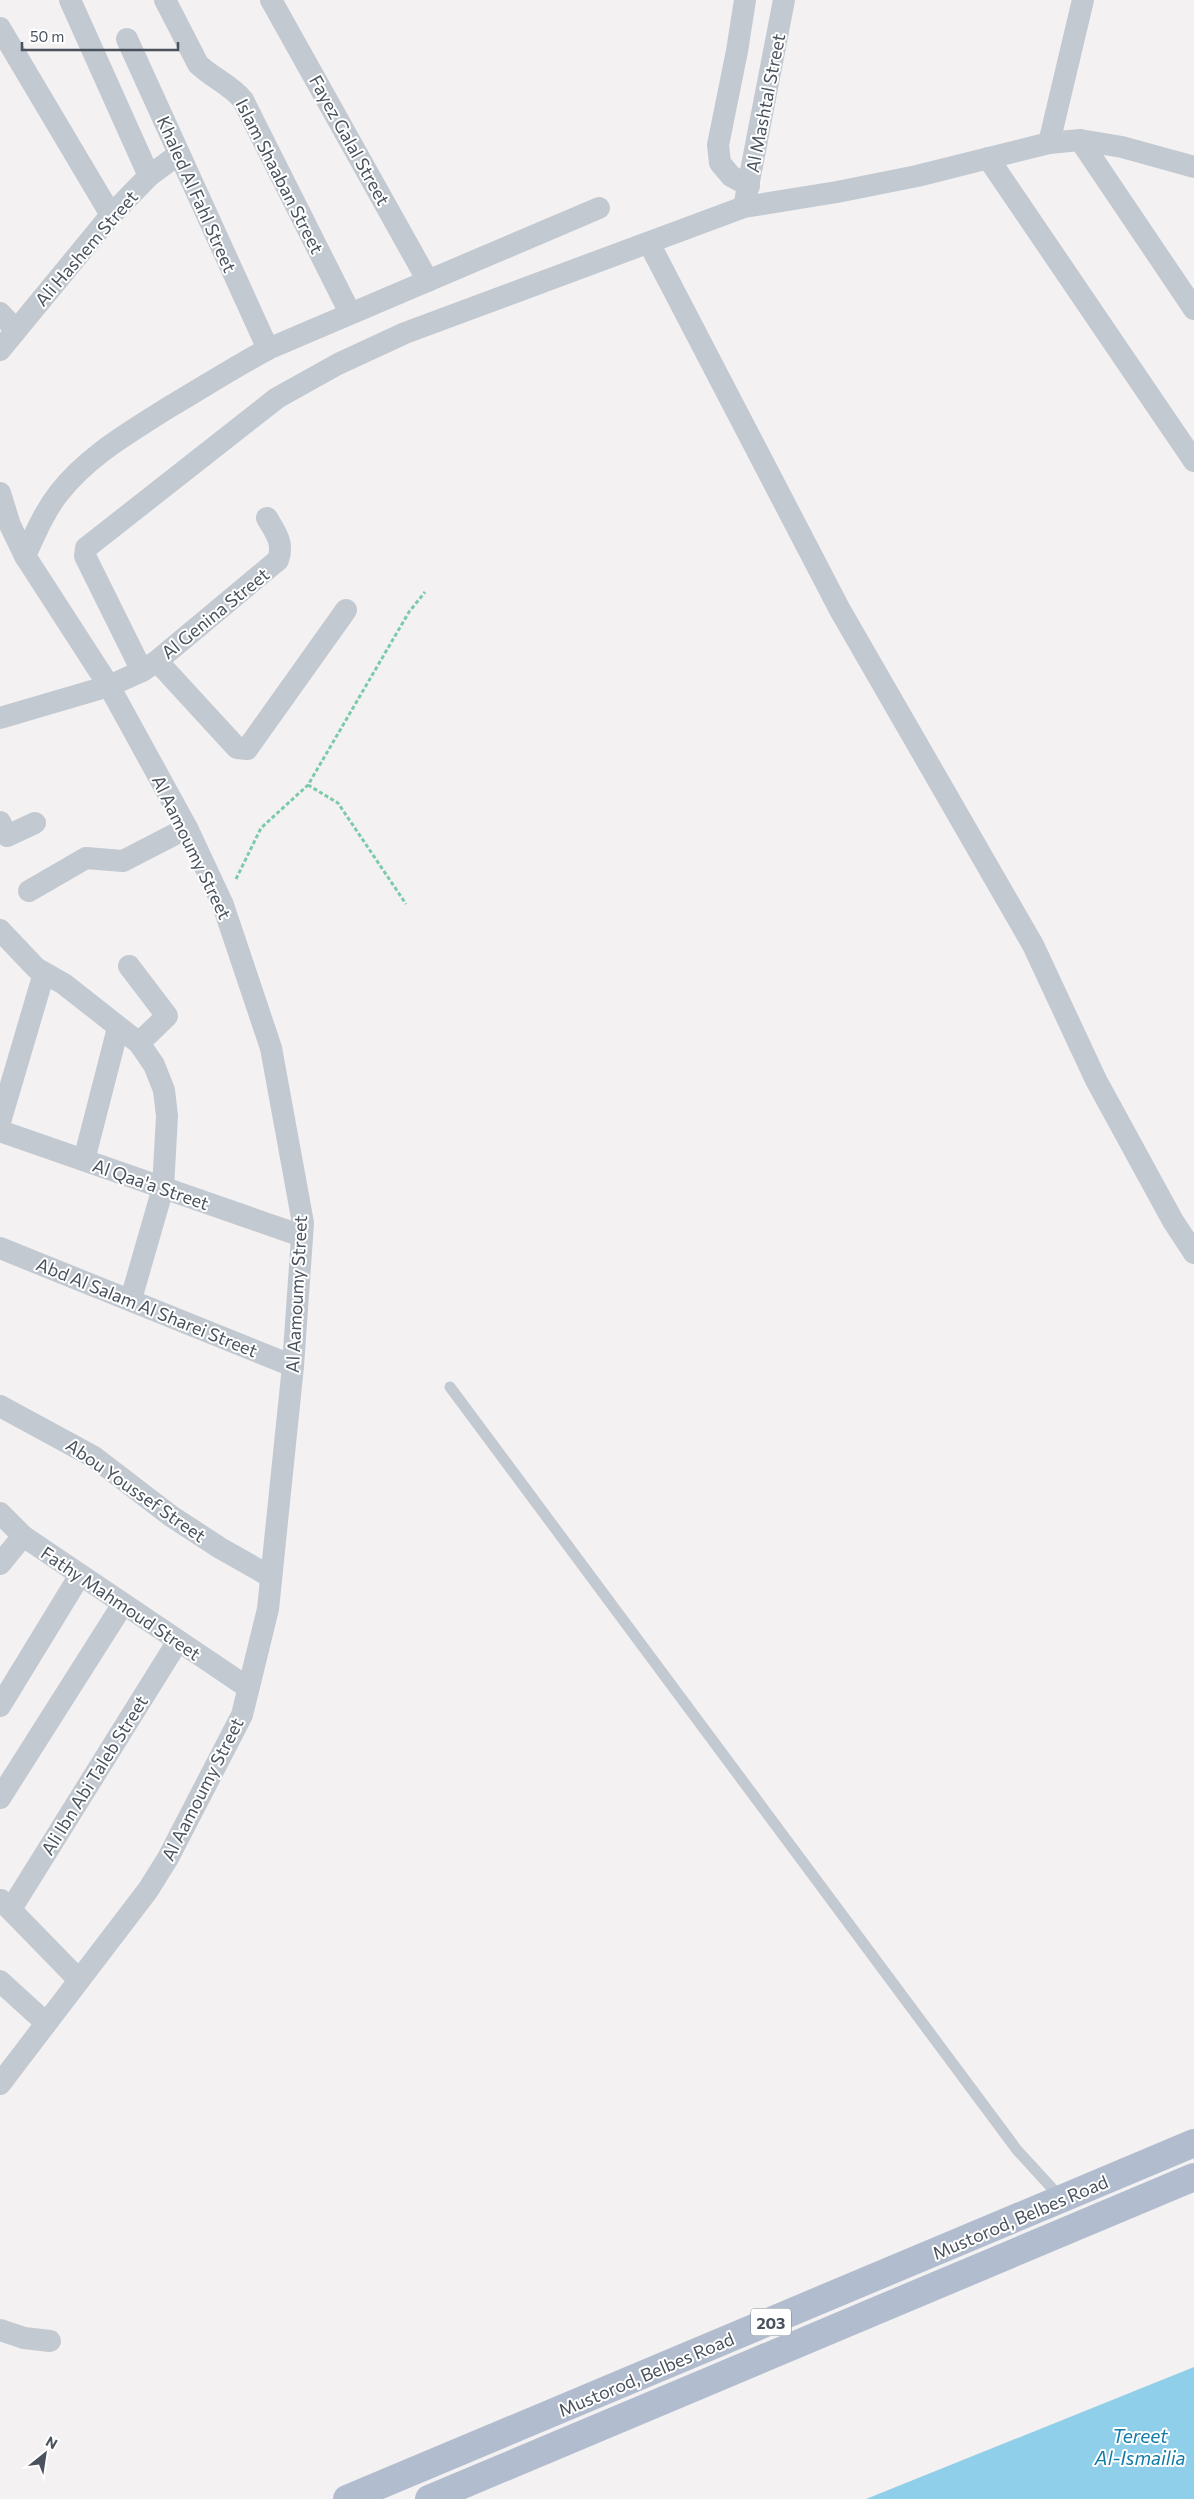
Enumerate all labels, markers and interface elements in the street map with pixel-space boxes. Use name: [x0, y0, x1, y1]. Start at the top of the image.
scale bar: [22, 20, 179, 52]
text: 50 m: [30, 27, 64, 45]
street label: Al Mashtal Street: [741, 32, 789, 174]
street label: Fayez Galal Street: [305, 71, 395, 209]
street label: Islam Shaaban Street: [231, 95, 329, 257]
street label: Khaled Al Fahl Street: [153, 112, 241, 276]
street label: Ali Hashem Street: [30, 186, 142, 310]
street label: Al Genina Street: [157, 563, 273, 663]
street label: Al Aamoumy Street: [148, 771, 236, 923]
street label: Al Qaa'a Street: [90, 1154, 212, 1214]
street label: Al Aamoumy Street: [281, 1215, 311, 1373]
street label: Abd Al Salam Al Sharei Street: [33, 1253, 261, 1361]
street label: Abou Youssef Street: [62, 1434, 210, 1546]
street label: Fathy Mahmoud Street: [37, 1541, 205, 1665]
street label: Ali Ibn Abi Taleb Street: [36, 1691, 152, 1859]
street label: Al Aamoumy Street: [156, 1714, 248, 1864]
street label: Mustorod, Belbes Road: [929, 2170, 1111, 2264]
road number: 203: [751, 2308, 791, 2336]
street label: Mustorod, Belbes Road: [555, 2327, 737, 2421]
water label: Tereet Al-Ismailia: [1094, 2424, 1186, 2469]
north arrow: [20, 2429, 70, 2479]
text: N: [43, 2432, 61, 2452]

